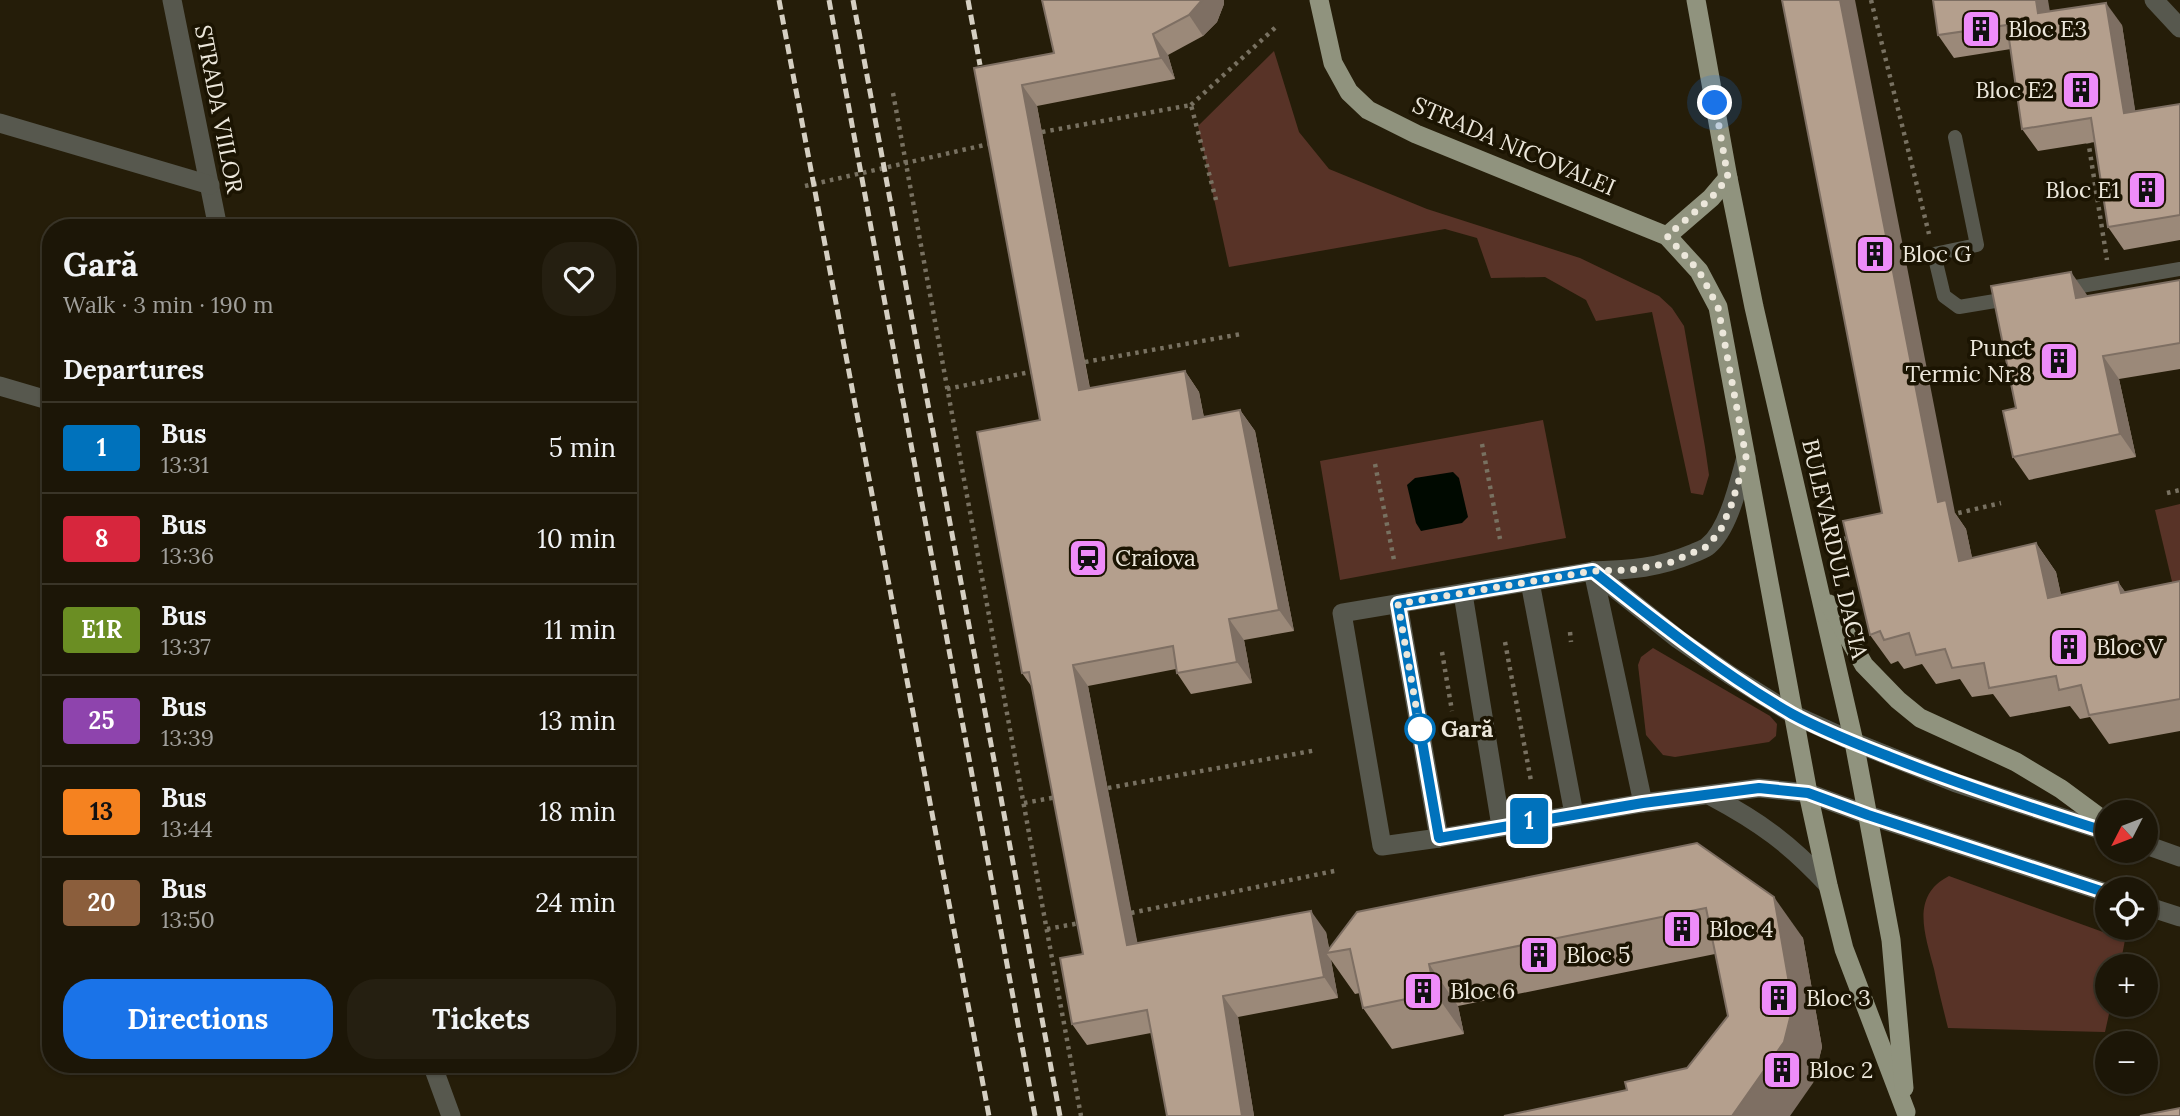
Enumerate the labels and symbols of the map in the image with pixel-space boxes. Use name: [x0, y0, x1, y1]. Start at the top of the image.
building icon: Bloc E3: [1960, 8, 2002, 50]
place label: Bloc E3: [2008, 14, 2087, 43]
street label: STRADA VIILOR: [189, 22, 250, 196]
building icon: Bloc E2: [2060, 69, 2102, 111]
place label: Bloc E2: [1975, 75, 2054, 104]
your location: [1697, 85, 1732, 120]
street label: STRADA NICOVALEI: [1408, 90, 1620, 201]
building icon: Bloc E1: [2126, 169, 2168, 211]
place label: Bloc E1: [2045, 175, 2120, 204]
building icon: Bloc G: [1854, 233, 1896, 275]
place label: Bloc G: [1902, 239, 1972, 268]
place label: Punct Termic Nr.8: [1906, 333, 2032, 388]
building icon: Punct Termic Nr.8: [2038, 340, 2080, 382]
street label: BULEVARDUL DACIA: [1796, 436, 1875, 662]
station icon: Craiova: [1067, 537, 1109, 579]
place label: Craiova: [1115, 543, 1196, 572]
building icon: Bloc V: [2048, 626, 2090, 668]
place label: Bloc V: [2096, 632, 2164, 661]
marker: Gară: [1405, 714, 1435, 744]
place label: Gară: [1441, 714, 1493, 743]
line badge: 1: [1506, 798, 1552, 844]
north arrow: [2095, 800, 2158, 863]
building icon: Bloc 4: [1661, 908, 1703, 950]
place label: Bloc 4: [1709, 914, 1774, 943]
building icon: Bloc 5: [1518, 934, 1560, 976]
place label: Bloc 5: [1566, 940, 1631, 969]
building icon: Bloc 6: [1402, 970, 1444, 1012]
place label: Bloc 6: [1450, 976, 1515, 1005]
building icon: Bloc 3: [1758, 977, 1800, 1019]
place label: Bloc 3: [1806, 983, 1871, 1012]
building icon: Bloc 2: [1761, 1049, 1803, 1091]
place label: Bloc 2: [1809, 1055, 1873, 1084]

